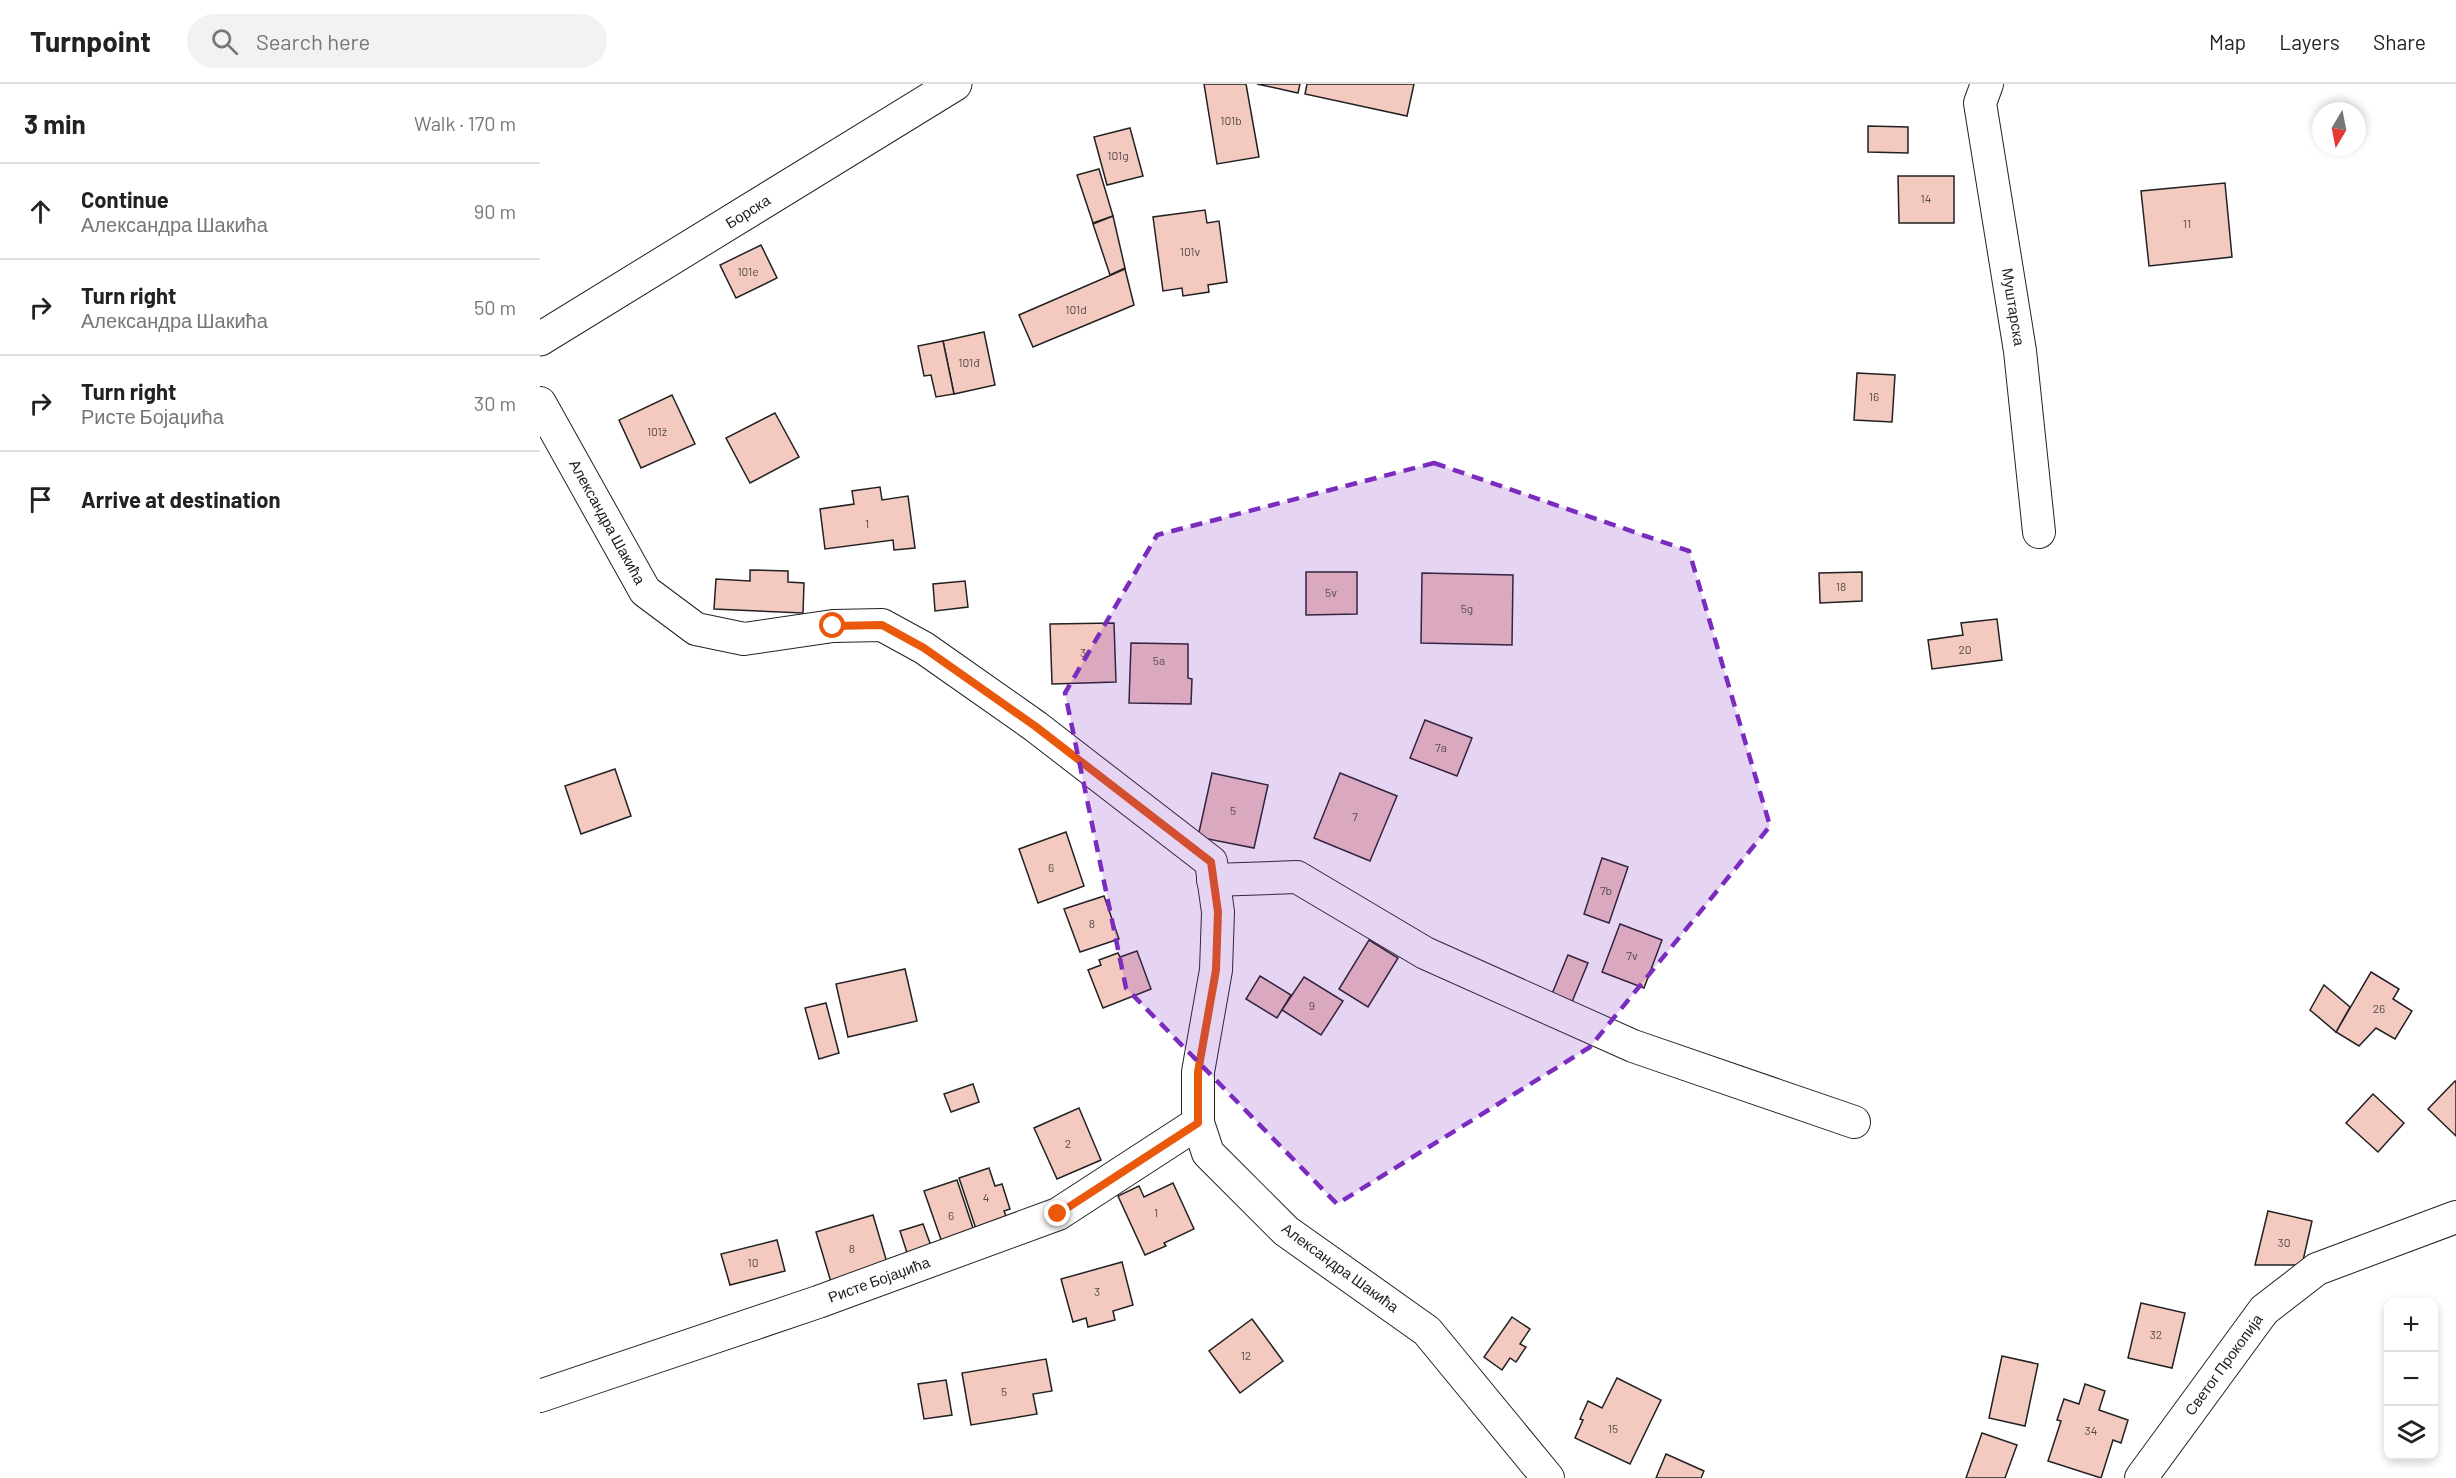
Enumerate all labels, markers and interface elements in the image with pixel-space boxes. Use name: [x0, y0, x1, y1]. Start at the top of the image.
search box: [187, 14, 607, 68]
text: Turnpoint: [30, 24, 151, 58]
icon: search: [208, 25, 241, 58]
text: Search here: [256, 28, 370, 54]
text: Map: [2209, 29, 2246, 54]
text: Layers: [2279, 29, 2340, 54]
text: Share: [2373, 29, 2426, 54]
north arrow: [2312, 102, 2366, 156]
text: 3 min: [24, 108, 86, 139]
text: Walk · 170 m: [414, 111, 516, 135]
house number: 101b: [1220, 113, 1242, 127]
house number: 101g: [1107, 148, 1129, 162]
text: Continue: [81, 186, 169, 212]
street label: Борска: [722, 190, 774, 232]
house number: 14: [1921, 191, 1931, 205]
icon: ahead: [24, 195, 57, 228]
text: 90 m: [474, 199, 516, 223]
text: Александра Шакића: [81, 212, 268, 236]
house number: 11: [2183, 216, 2191, 230]
house number: 101v: [1180, 244, 1201, 258]
house number: 101e: [737, 264, 759, 278]
street label: Муштарска: [1999, 267, 2029, 348]
text: Turn right: [81, 282, 176, 308]
icon: right: [24, 291, 57, 324]
text: 50 m: [474, 295, 516, 319]
house number: 101d: [1065, 302, 1087, 316]
text: Александра Шакића: [81, 308, 268, 332]
house number: 101đ: [958, 355, 980, 369]
text: Turn right: [81, 378, 176, 404]
icon: right: [24, 387, 57, 420]
house number: 16: [1869, 389, 1879, 403]
text: 30 m: [474, 391, 516, 415]
text: Ристе Бојаџића: [81, 404, 224, 428]
house number: 101ž: [647, 424, 667, 438]
street label: Александра Шакића: [566, 456, 650, 588]
icon: arrive: [24, 483, 57, 516]
text: Arrive at destination: [81, 486, 280, 512]
house number: 1: [865, 516, 869, 530]
house number: 18: [1836, 579, 1846, 593]
house number: 5v: [1325, 585, 1337, 599]
house number: 5g: [1461, 601, 1473, 615]
route start: [819, 612, 845, 638]
house number: 20: [1958, 642, 1972, 656]
house number: 3: [1080, 645, 1086, 659]
house number: 5a: [1153, 653, 1165, 667]
house number: 7a: [1435, 740, 1447, 754]
house number: 5: [1230, 803, 1236, 817]
house number: 7: [1352, 809, 1358, 823]
house number: 6: [1048, 860, 1054, 874]
house number: 7b: [1600, 883, 1612, 897]
house number: 8: [1089, 916, 1095, 930]
house number: 7v: [1626, 948, 1638, 962]
house number: 9: [1309, 998, 1315, 1012]
house number: 26: [2373, 1001, 2385, 1015]
house number: 2: [1065, 1136, 1071, 1150]
house number: 4: [983, 1190, 989, 1204]
route end: [1044, 1200, 1070, 1226]
house number: 1: [1154, 1205, 1158, 1219]
house number: 6: [948, 1208, 954, 1222]
street label: Александра Шакића: [1279, 1219, 1403, 1316]
house number: 30: [2278, 1235, 2290, 1249]
house number: 8: [849, 1241, 855, 1255]
street label: Ристе Бојаџића: [825, 1252, 933, 1306]
house number: 10: [748, 1255, 758, 1269]
house number: 3: [1094, 1284, 1100, 1298]
map controls: [2384, 1298, 2438, 1460]
button: +: [2384, 1298, 2438, 1352]
street label: Светог Прокопија: [2180, 1310, 2266, 1419]
house number: 32: [2150, 1327, 2162, 1341]
house number: 12: [1241, 1348, 1251, 1362]
button: −: [2384, 1352, 2438, 1406]
house number: 5: [1001, 1384, 1007, 1398]
button: layers: [2384, 1406, 2438, 1460]
house number: 15: [1608, 1421, 1618, 1435]
house number: 34: [2085, 1423, 2097, 1437]

